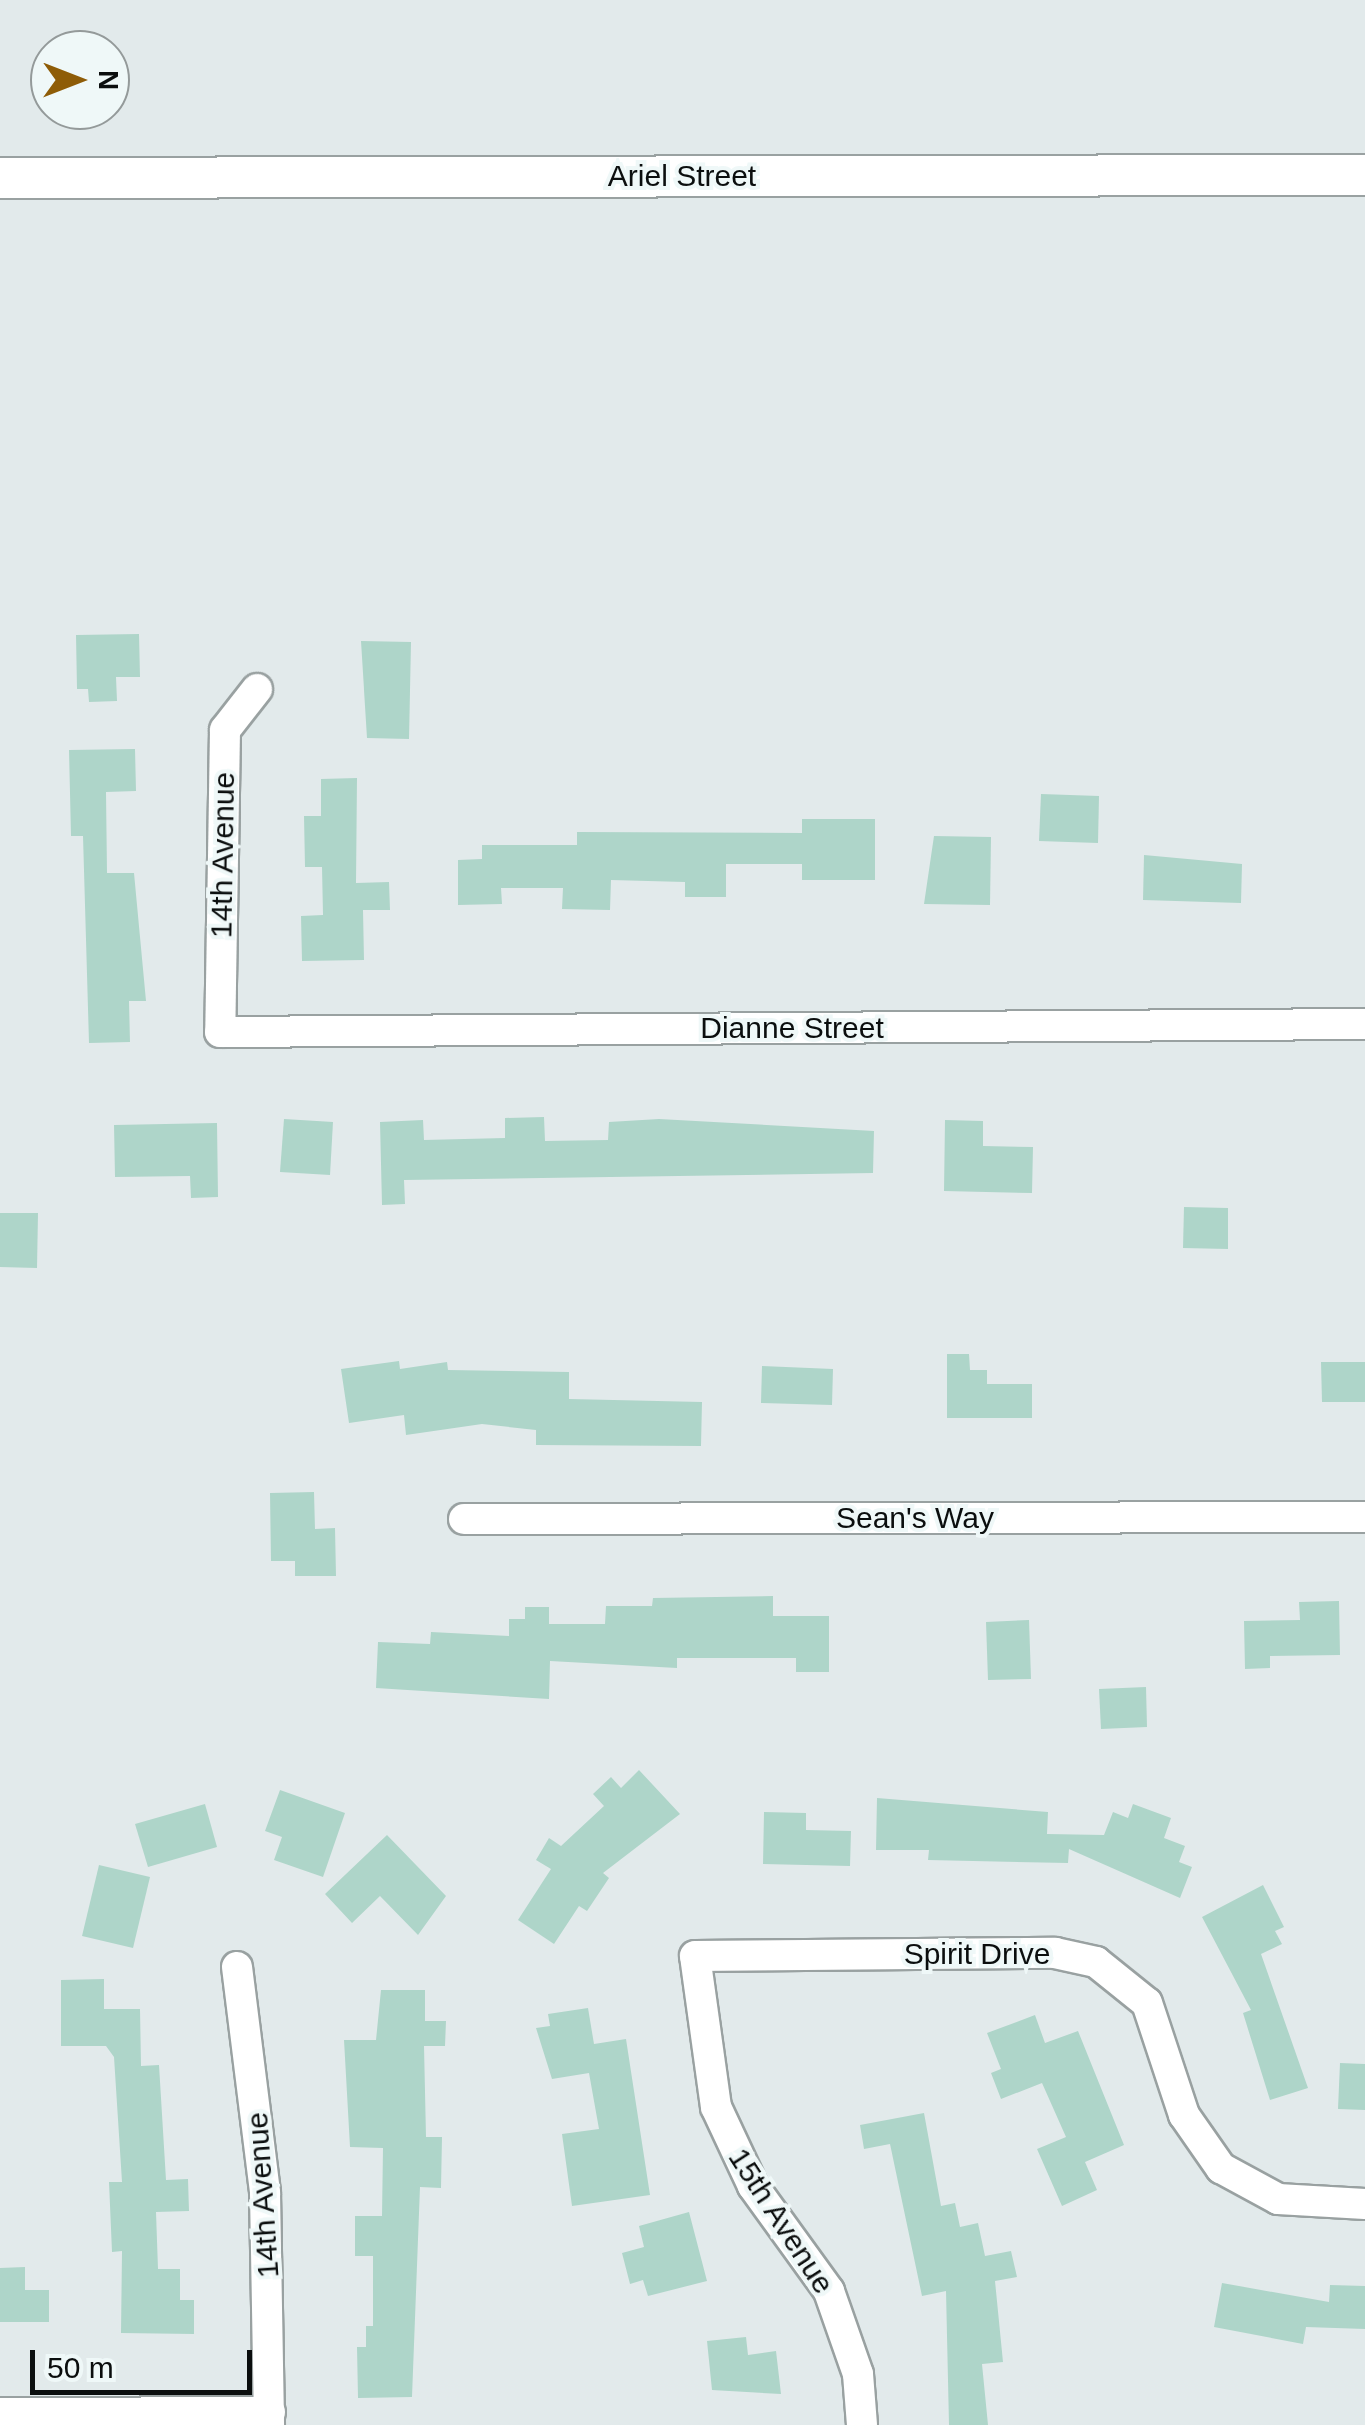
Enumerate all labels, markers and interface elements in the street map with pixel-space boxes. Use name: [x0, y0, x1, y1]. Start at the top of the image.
north arrow: [30, 30, 130, 130]
text: N: [93, 70, 124, 90]
street label: Ariel Street: [608, 158, 756, 194]
street label: 14th Avenue: [204, 771, 242, 939]
street label: Dianne Street: [700, 1010, 884, 1046]
street label: Sean's Way: [836, 1500, 994, 1536]
street label: Spirit Drive: [904, 1936, 1050, 1972]
street label: 14th Avenue: [239, 2110, 287, 2280]
street label: 15th Avenue: [720, 2141, 842, 2301]
scale bar: [35, 2330, 258, 2392]
text: 50 m: [47, 2351, 114, 2384]

